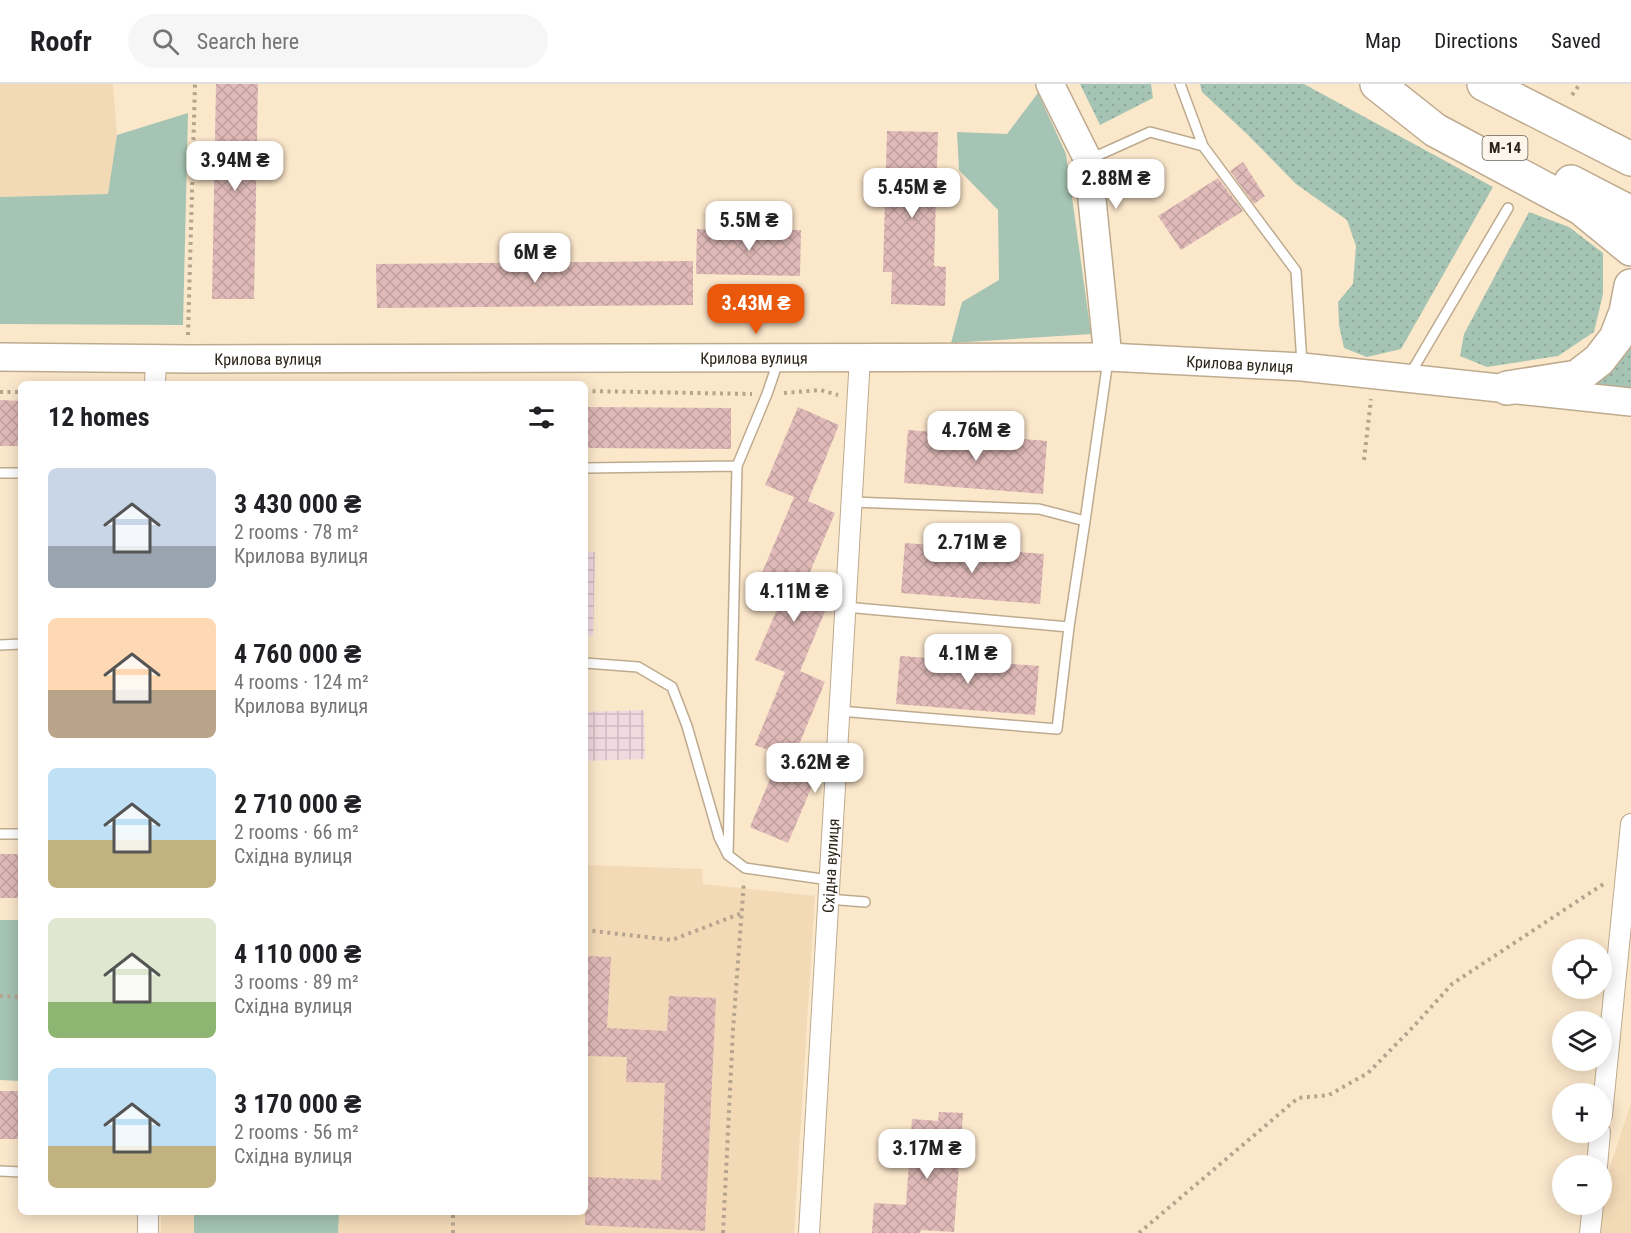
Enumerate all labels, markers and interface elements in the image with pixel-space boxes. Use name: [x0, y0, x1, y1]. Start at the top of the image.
search box: [128, 14, 548, 68]
text: Roofr: [30, 25, 92, 58]
icon: search: [149, 25, 182, 58]
text: Search here: [197, 29, 299, 54]
text: Map: [1365, 29, 1401, 53]
text: Directions: [1434, 29, 1518, 53]
text: Saved: [1551, 29, 1601, 53]
road number: М-14: [1482, 136, 1528, 160]
pin: 3.94M ₴: [180, 141, 290, 192]
text: 3.94M ₴: [200, 148, 270, 172]
pin: 2.88M ₴: [1061, 159, 1171, 210]
text: 2.88M ₴: [1081, 166, 1151, 190]
pin: 5.45M ₴: [857, 168, 967, 219]
text: 5.45M ₴: [877, 175, 947, 199]
pin: 5.5M ₴: [700, 201, 798, 252]
text: 5.5M ₴: [719, 208, 779, 232]
pin: 6M ₴: [499, 233, 571, 284]
text: 6M ₴: [513, 240, 557, 264]
pin: 3.43M ₴: [701, 284, 811, 335]
text: 3.43M ₴: [721, 291, 791, 315]
street label: Крилова вулиця: [700, 349, 808, 368]
street label: Крилова вулиця: [214, 350, 322, 369]
street label: Крилова вулиця: [1186, 352, 1294, 377]
icon: filters: [525, 401, 558, 434]
text: 12 homes: [48, 402, 150, 432]
pin: 4.76M ₴: [921, 411, 1031, 462]
text: 4.76M ₴: [941, 418, 1011, 442]
text: 3 430 000 ₴: [234, 489, 361, 519]
icon: home: [96, 492, 168, 564]
text: 2 rooms · 78 m²: [234, 520, 359, 544]
pin: 2.71M ₴: [917, 523, 1027, 574]
text: 2.71M ₴: [937, 530, 1007, 554]
text: Крилова вулиця: [234, 544, 368, 568]
pin: 4.11M ₴: [739, 572, 849, 623]
text: 4.11M ₴: [759, 579, 829, 603]
pin: 4.1M ₴: [919, 634, 1017, 685]
text: 4 760 000 ₴: [234, 639, 361, 669]
text: 4.1M ₴: [938, 641, 998, 665]
icon: home: [96, 642, 168, 714]
text: 4 rooms · 124 m²: [234, 670, 369, 694]
text: Крилова вулиця: [234, 694, 368, 718]
pin: 3.62M ₴: [760, 743, 870, 794]
text: 3.62M ₴: [780, 750, 850, 774]
text: 2 710 000 ₴: [234, 789, 361, 819]
icon: home: [96, 792, 168, 864]
street label: Східна вулиця: [819, 818, 843, 913]
text: 2 rooms · 66 m²: [234, 820, 359, 844]
text: Східна вулиця: [234, 844, 352, 868]
text: 4 110 000 ₴: [234, 939, 361, 969]
map controls: [1552, 939, 1612, 1215]
button: locate: [1552, 939, 1612, 999]
icon: home: [96, 942, 168, 1014]
text: 3 rooms · 89 m²: [234, 970, 359, 994]
text: Східна вулиця: [234, 994, 352, 1018]
button: layers: [1552, 1011, 1612, 1071]
button: +: [1552, 1083, 1612, 1143]
text: 3 170 000 ₴: [234, 1089, 361, 1119]
icon: home: [96, 1092, 168, 1164]
text: 2 rooms · 56 m²: [234, 1120, 359, 1144]
pin: 3.17M ₴: [872, 1129, 982, 1180]
text: 3.17M ₴: [892, 1136, 962, 1160]
text: Східна вулиця: [234, 1144, 352, 1168]
button: −: [1552, 1155, 1612, 1215]

